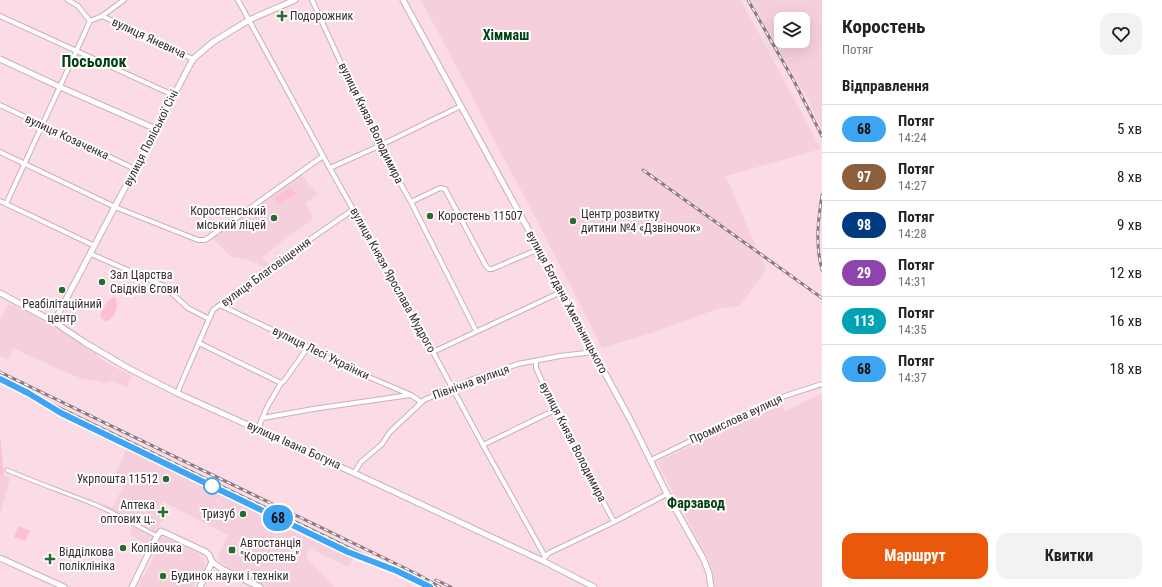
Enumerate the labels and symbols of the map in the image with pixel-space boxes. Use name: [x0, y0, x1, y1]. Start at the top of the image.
place label: Подорожник: [290, 9, 353, 23]
marker: Подорожник: [277, 11, 287, 21]
street label: вулиця Яневича: [110, 15, 188, 61]
district label: Хіммаш: [483, 27, 529, 43]
district label: Посьолок: [62, 52, 126, 71]
street label: вулиця Князя Володимира: [336, 60, 406, 186]
street label: вулиця Поліської Січі: [121, 87, 181, 189]
street label: вулиця Козаченка: [23, 112, 111, 163]
place label: Коростенський міський ліцей: [190, 204, 266, 232]
street label: вулиця Князя Ярослава Мудрого: [347, 205, 439, 355]
place label: Центр розвитку дитини №4 «Дзвіночок»: [581, 207, 701, 235]
place label: Коростень 11507: [438, 209, 523, 223]
marker: Коростень 11507: [425, 211, 435, 221]
marker: Коростенський міський ліцей: [269, 213, 279, 223]
marker: Центр розвитку дитини №4 «Дзвіночок»: [568, 216, 578, 226]
street label: вулиця Богдана Хмельницького: [523, 228, 611, 376]
street label: вулиця Благовіщення: [218, 235, 314, 309]
place label: Зал Царства Свідків Єгови: [110, 268, 179, 296]
marker: Зал Царства Свідків Єгови: [97, 277, 107, 287]
marker: Реабілітаційний центр: [57, 285, 67, 295]
place label: Реабілітаційний центр: [22, 297, 102, 325]
street label: вулиця Лесі Українки: [270, 323, 372, 383]
street label: Північна вулиця: [431, 362, 511, 402]
street label: вулиця Князя Володимира: [537, 380, 609, 504]
street label: Промислова вулиця: [687, 391, 785, 447]
street label: вулиця Івана Богуна: [245, 418, 343, 472]
place label: Укрпошта 11512: [77, 472, 158, 486]
marker: Укрпошта 11512: [161, 474, 171, 484]
unlabelled marker: [203, 477, 221, 495]
district label: Фарзавод: [667, 495, 725, 511]
place label: Аптека оптових ц‥: [100, 498, 155, 526]
line badge: 68: [260, 505, 296, 531]
marker: Аптека оптових ц‥: [158, 507, 168, 517]
place label: Тризуб: [201, 507, 235, 521]
marker: Тризуб: [238, 509, 248, 519]
place label: Автостанція "Коростень": [240, 536, 301, 564]
place label: Копійочка: [131, 541, 182, 555]
marker: Копійочка: [118, 543, 128, 553]
place label: Відділкова поліклініка: [59, 545, 115, 573]
marker: Автостанція "Коростень": [227, 545, 237, 555]
marker: Відділкова поліклініка: [44, 553, 56, 565]
place label: Будинок науки і техніки: [171, 569, 289, 583]
marker: Будинок науки і техніки: [158, 571, 168, 581]

